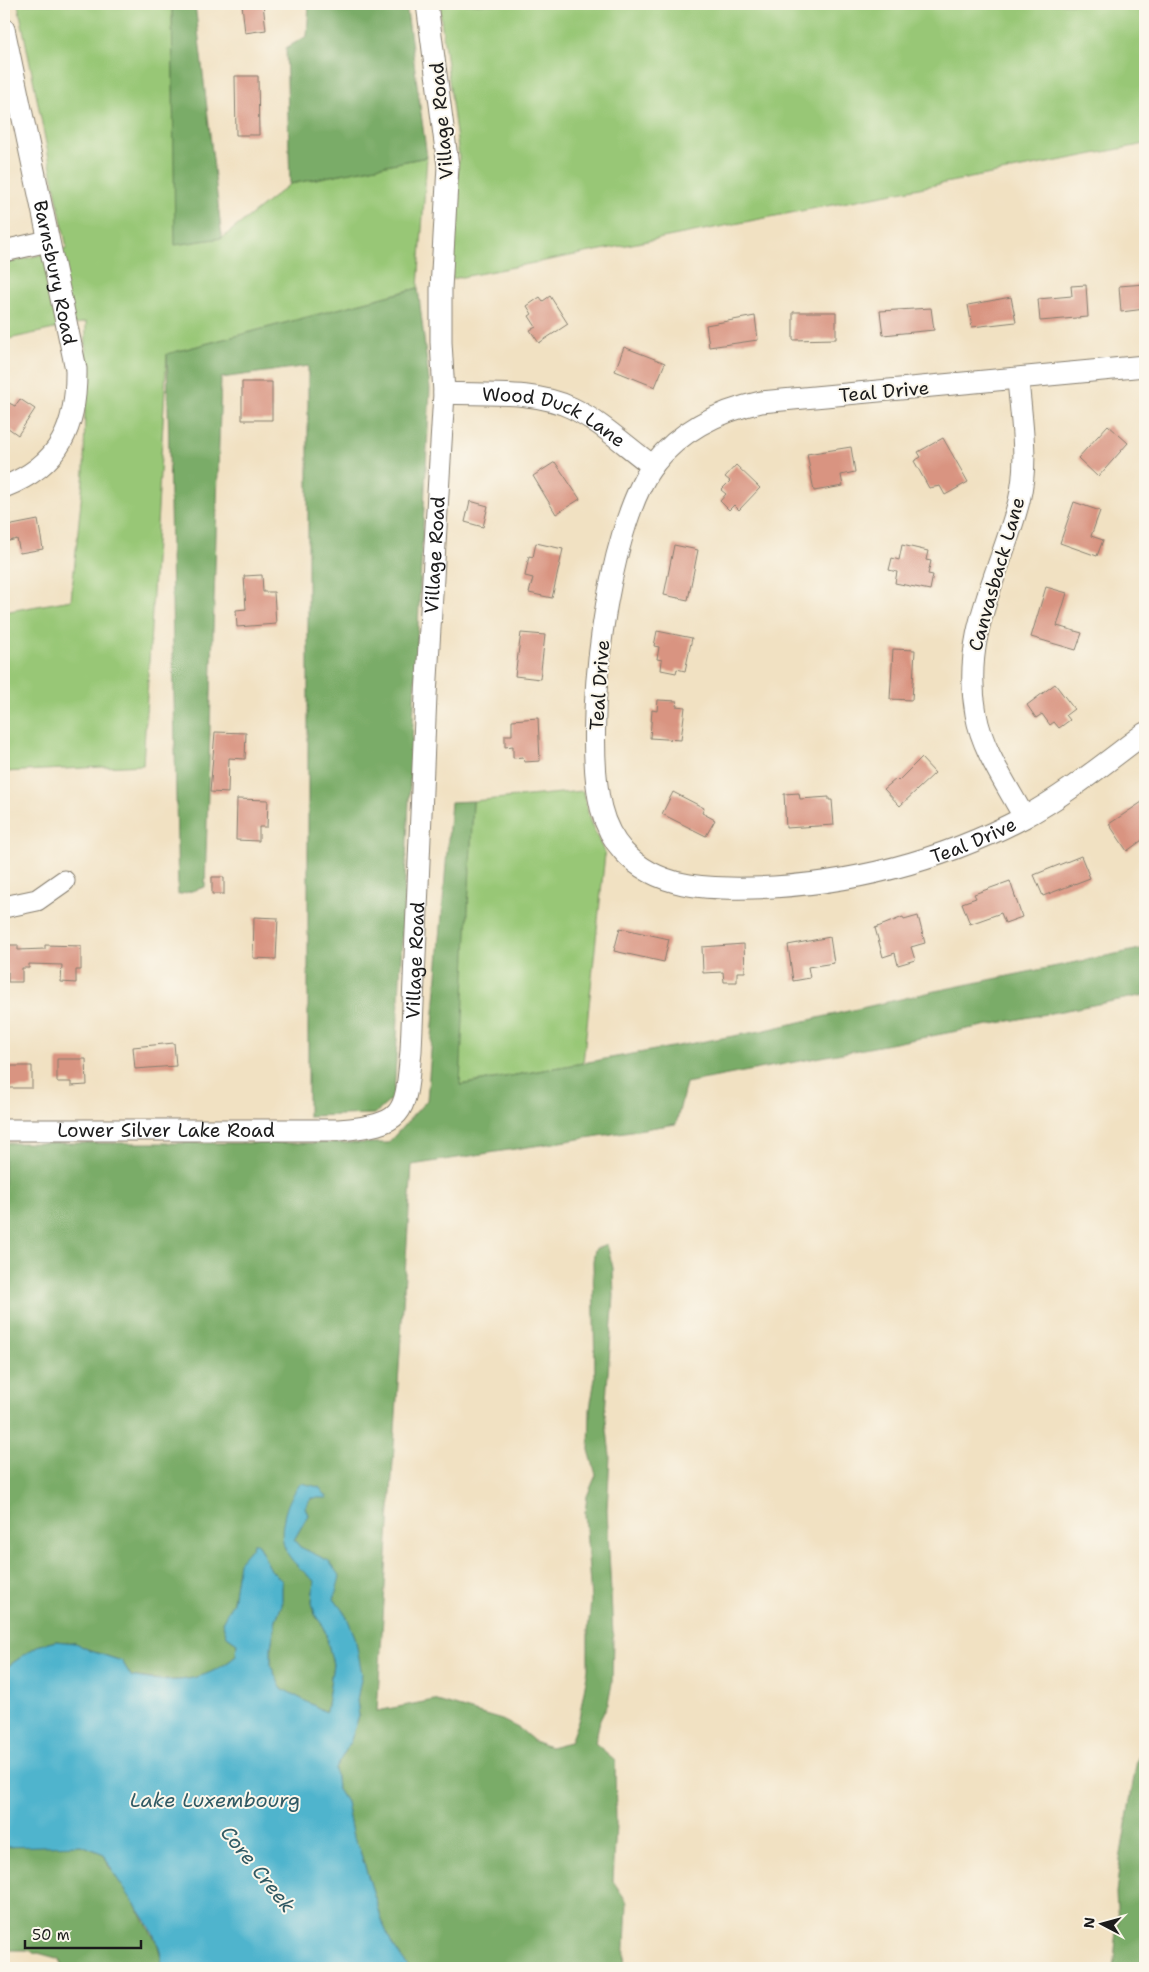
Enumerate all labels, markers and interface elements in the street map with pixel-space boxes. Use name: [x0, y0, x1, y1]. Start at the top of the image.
street label: Village Road: [424, 61, 459, 181]
street label: Barnsbury Road: [28, 198, 83, 347]
street label: Teal Drive: [838, 375, 930, 408]
street label: Wood Duck Lane: [482, 382, 631, 453]
street label: Canvasback Lane: [963, 494, 1030, 654]
street label: Village Road: [419, 496, 451, 614]
street label: Teal Drive: [584, 639, 615, 731]
street label: Teal Drive: [927, 812, 1021, 869]
street label: Village Road: [400, 901, 430, 1020]
street label: Lower Silver Lake Road: [57, 1118, 275, 1143]
water label: Lake Luxembourg: [130, 1787, 300, 1813]
water label: Core Creek: [215, 1820, 301, 1918]
north arrow: [1076, 1900, 1126, 1950]
text: N: [1080, 1916, 1099, 1929]
scale bar: [25, 1917, 141, 1949]
text: 50 m: [32, 1925, 70, 1945]

